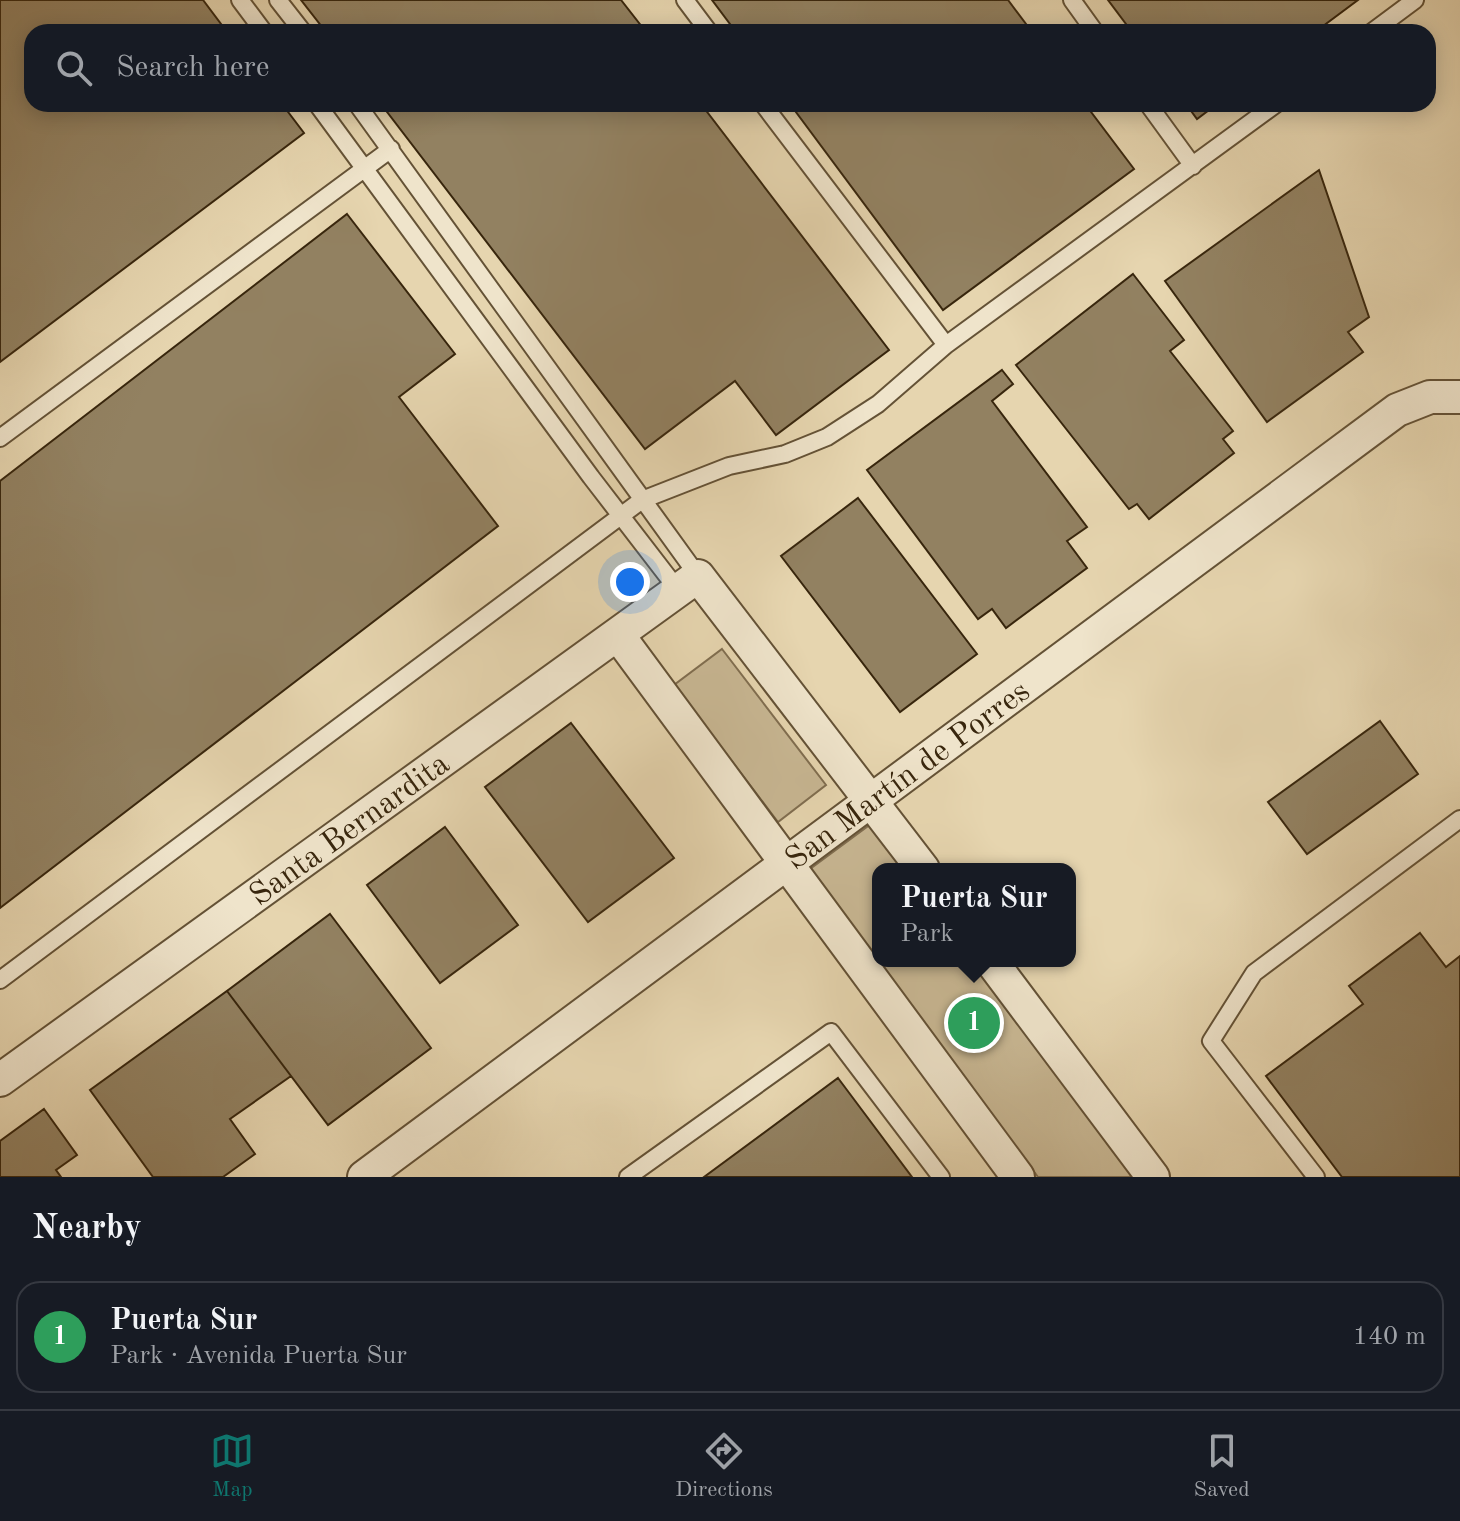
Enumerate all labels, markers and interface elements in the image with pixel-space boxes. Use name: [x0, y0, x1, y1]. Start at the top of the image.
search box: [24, 24, 1436, 112]
icon: search: [52, 46, 96, 90]
text: Search here: [116, 53, 270, 83]
your location: [610, 562, 650, 602]
street label: San Martín de Porres: [781, 676, 1037, 877]
street label: Santa Bernardita: [245, 748, 456, 913]
popup: [872, 863, 1076, 967]
text: Puerta Sur: [900, 884, 1048, 914]
text: Park: [900, 921, 954, 947]
pin: 1: [948, 993, 1000, 1053]
text: Nearby: [32, 1212, 142, 1246]
text: Puerta Sur: [110, 1306, 257, 1336]
text: 1: [52, 1324, 68, 1350]
text: 140 m: [1353, 1324, 1426, 1350]
text: Park · Avenida Puerta Sur: [110, 1343, 407, 1369]
tab: Map: [210, 1429, 254, 1504]
tab: Directions: [675, 1429, 773, 1504]
tab: Saved: [1194, 1429, 1250, 1504]

